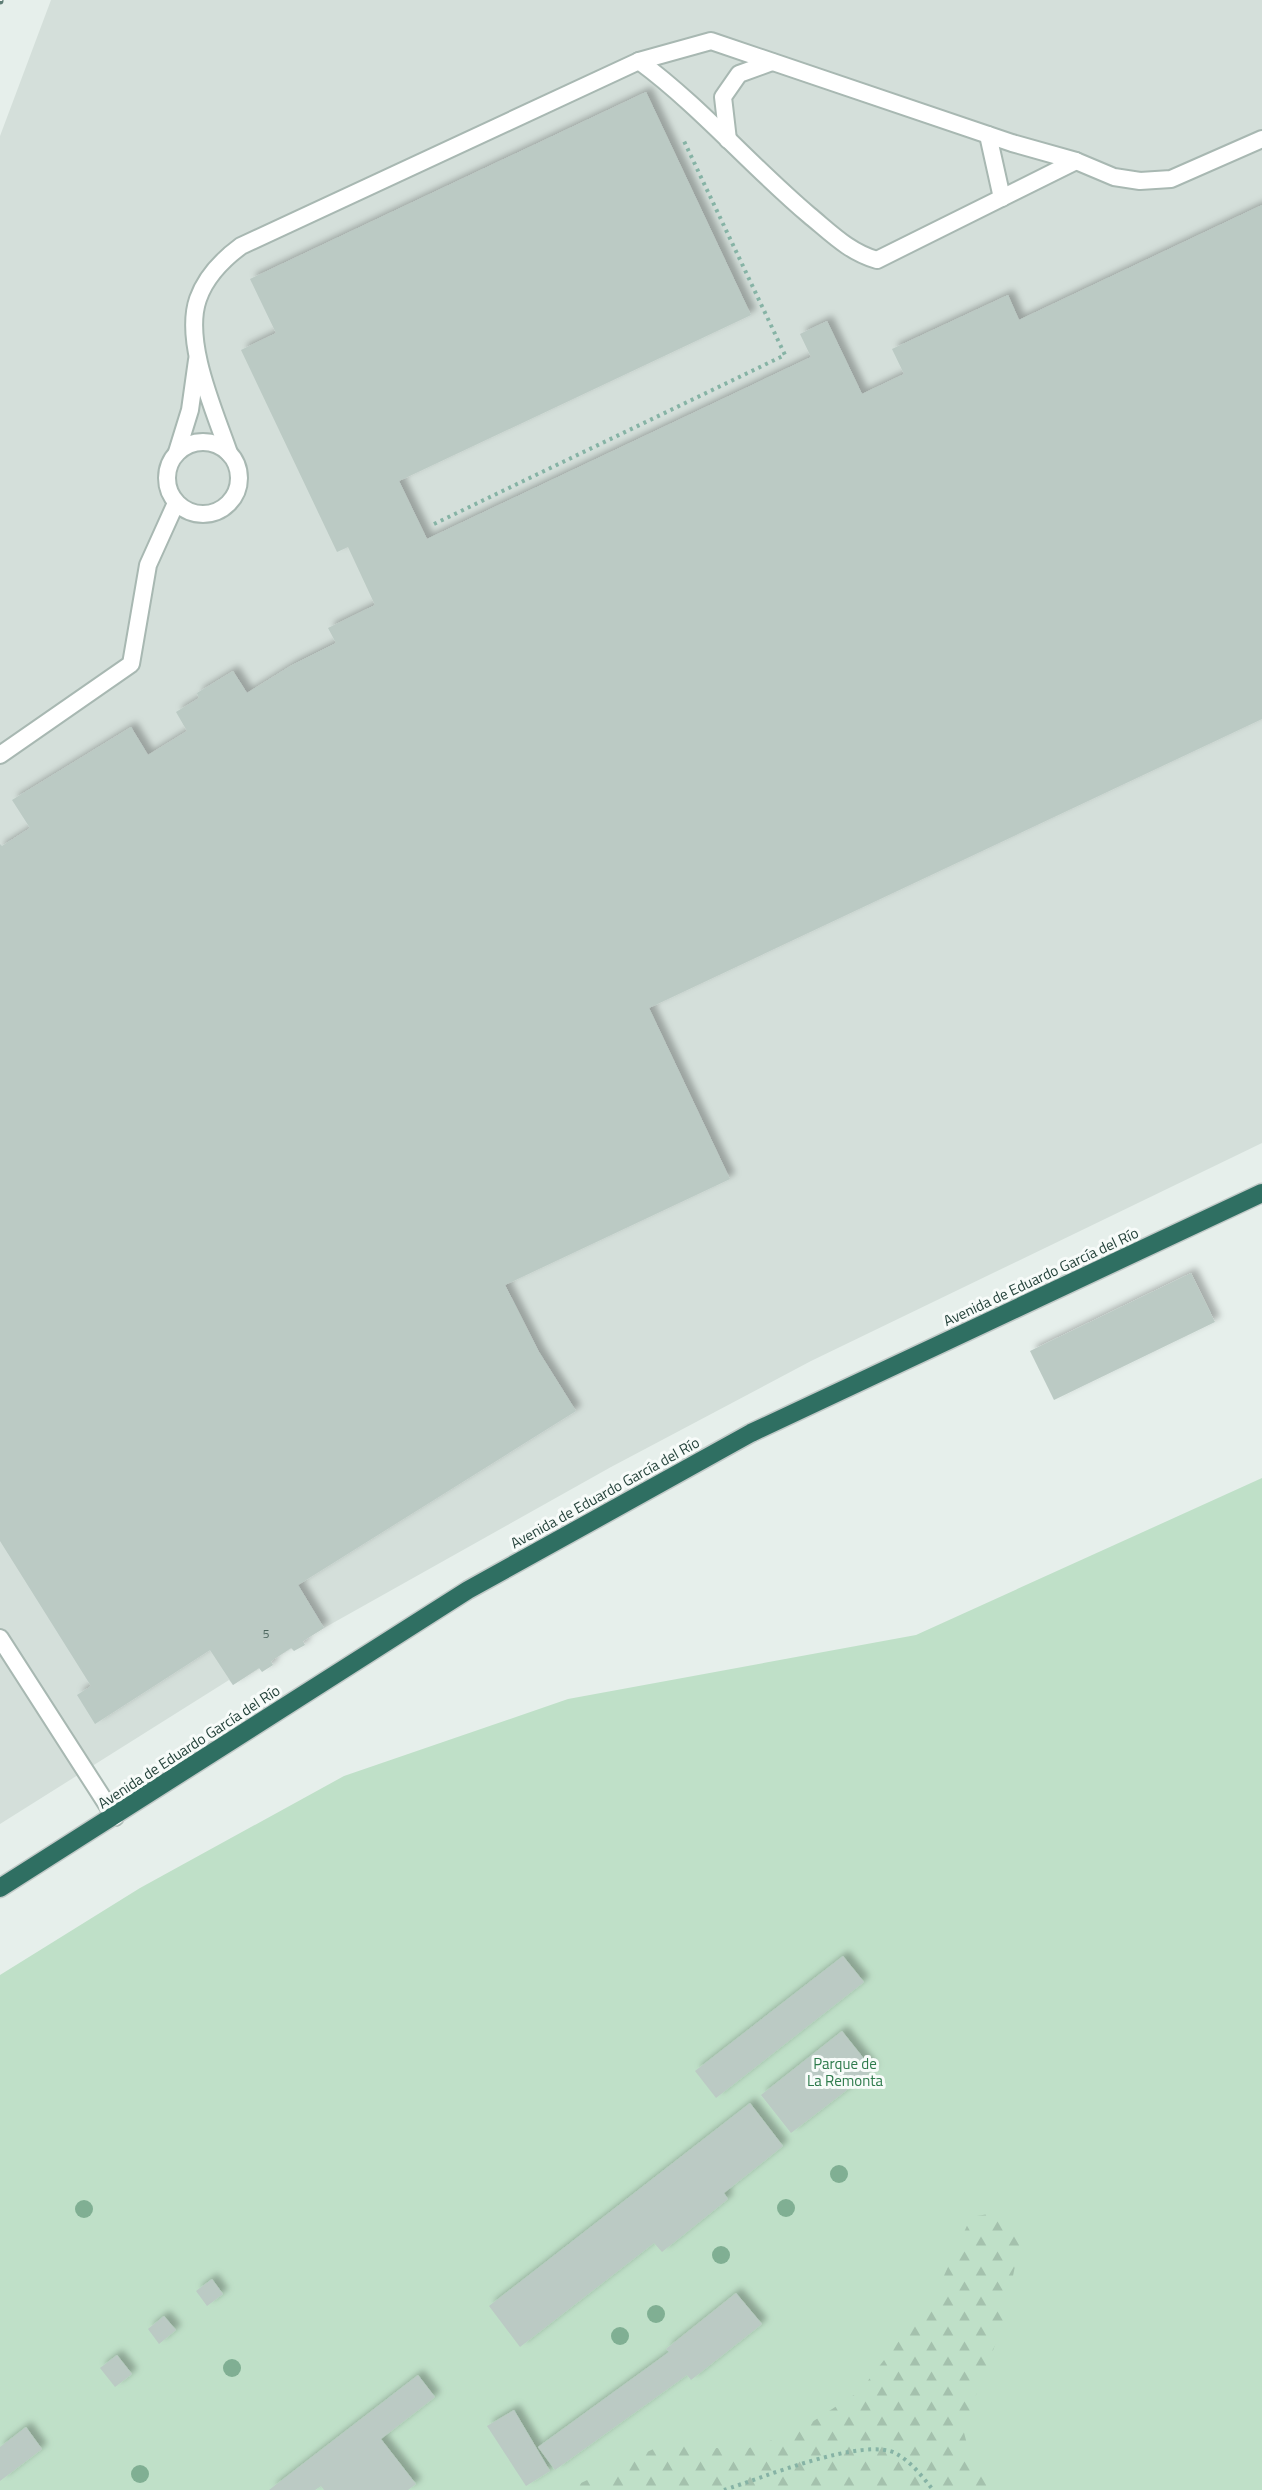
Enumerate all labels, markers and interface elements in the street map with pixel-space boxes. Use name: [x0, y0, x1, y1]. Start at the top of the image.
street label: Avenida de Eduardo García del Río: [939, 1221, 1142, 1332]
street label: Avenida de Eduardo García del Río: [506, 1431, 704, 1554]
house number: 5: [263, 1624, 270, 1643]
street label: Avenida de Eduardo García del Río: [93, 1679, 284, 1814]
park label: Parque de La Remonta: [807, 2052, 883, 2092]

